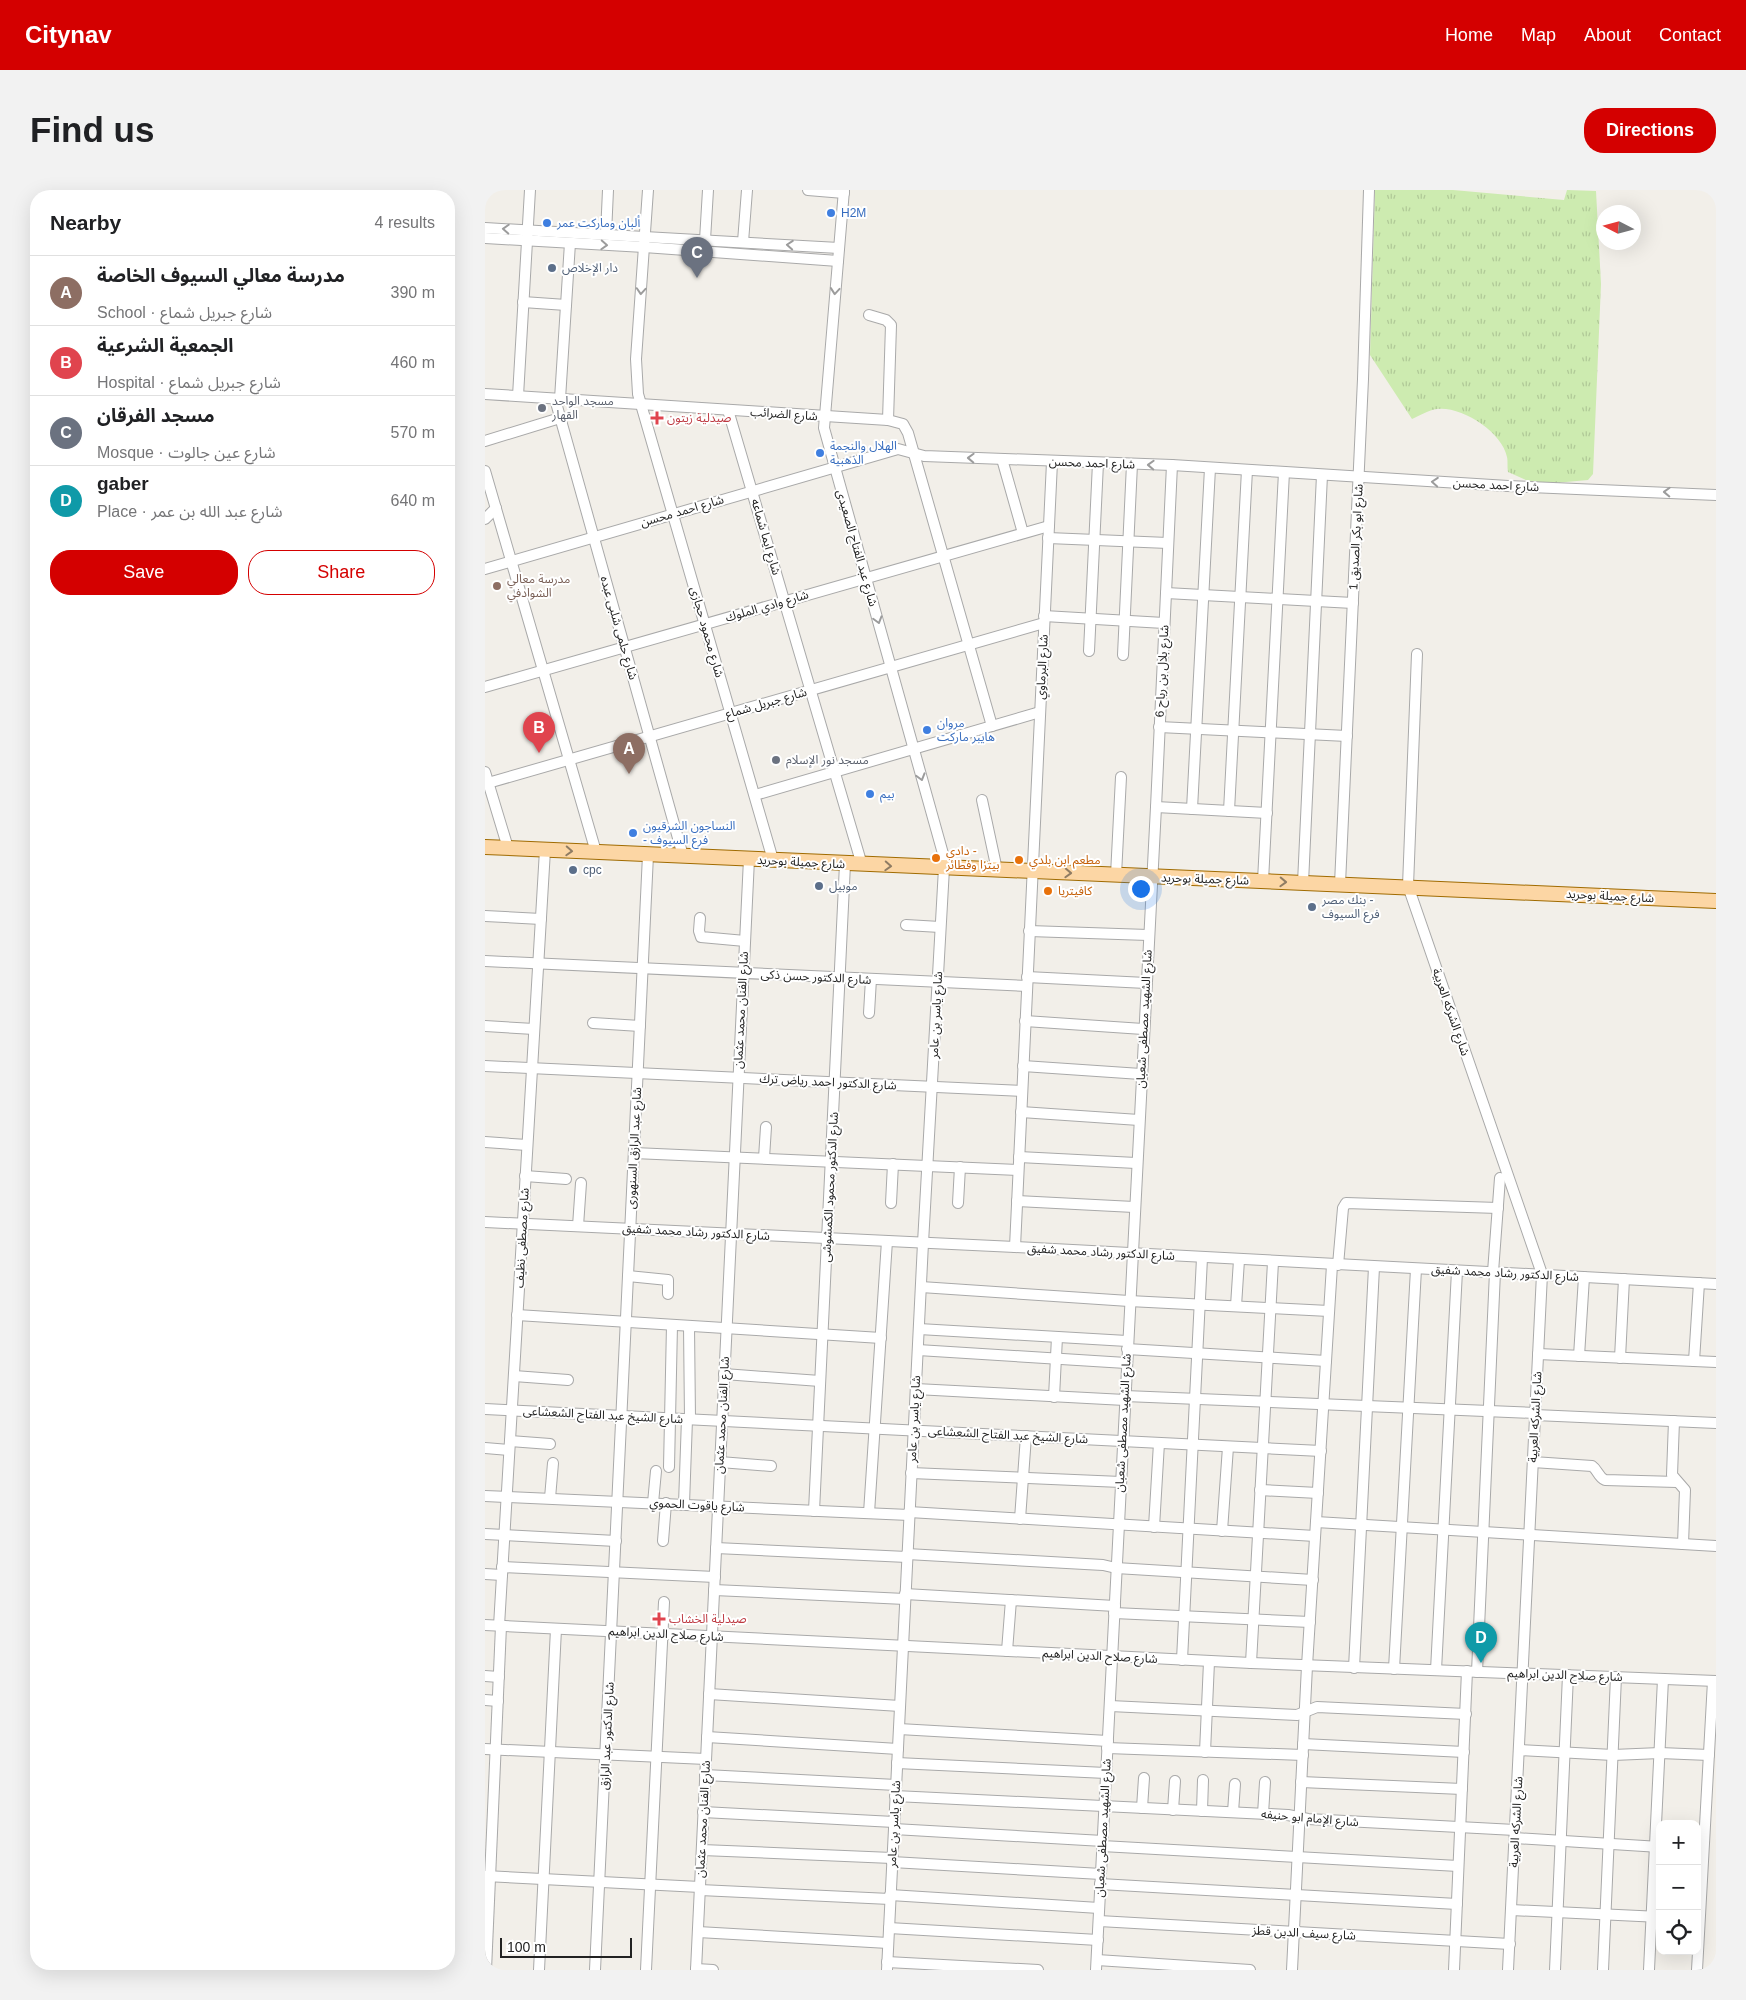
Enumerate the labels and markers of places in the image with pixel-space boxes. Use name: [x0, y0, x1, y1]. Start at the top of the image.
place label: H2M: [841, 206, 866, 220]
marker: H2M: [825, 207, 837, 219]
place label: ألبان وماركت عمر: [556, 215, 640, 230]
marker: ألبان وماركت عمر: [541, 217, 553, 229]
pin: C: [681, 237, 713, 278]
place label: دار الإخلاص: [562, 261, 618, 276]
marker: دار الإخلاص: [546, 262, 558, 274]
place label: مسجد الواحد القهار: [551, 394, 614, 422]
marker: مسجد الواحد القهار: [536, 402, 548, 414]
place label: صيدلية زيتون: [667, 411, 732, 425]
marker: صيدلية زيتون: [651, 412, 663, 424]
place label: الهلال والنجمة الذهبية: [830, 439, 897, 467]
marker: الهلال والنجمة الذهبية: [814, 447, 826, 459]
place label: مدرسة معالي الشوادفي: [507, 572, 570, 603]
marker: مدرسة معالي الشوادفي: [491, 580, 503, 592]
pin: B: [523, 712, 555, 753]
place label: مروان هايبر ماركت: [937, 716, 995, 744]
marker: مروان هايبر ماركت: [921, 724, 933, 736]
pin: A: [613, 733, 645, 774]
place label: مسجد نور الإسلام: [786, 753, 869, 769]
marker: مسجد نور الإسلام: [770, 754, 782, 766]
place label: بيم: [880, 787, 894, 803]
marker: بيم: [864, 788, 876, 800]
place label: النساجون الشرقيون - فرع السيوف: [643, 819, 736, 849]
marker: النساجون الشرقيون - فرع السيوف: [627, 827, 639, 839]
place label: دادي - بيتزا وفطائر: [945, 844, 1000, 872]
marker: دادي - بيتزا وفطائر: [930, 852, 942, 864]
place label: مطعم ابن بلدي: [1029, 853, 1101, 870]
marker: مطعم ابن بلدي: [1013, 854, 1025, 866]
place label: cpc: [583, 863, 602, 877]
marker: cpc: [567, 864, 579, 876]
place label: موبيل: [829, 879, 857, 893]
marker: موبيل: [813, 880, 825, 892]
place label: كافيتريا: [1058, 884, 1093, 898]
marker: كافيتريا: [1042, 885, 1054, 897]
place label: بنك مصر - فرع السيوف: [1321, 893, 1380, 923]
marker: بنك مصر - فرع السيوف: [1306, 901, 1318, 913]
place label: صيدلية الخشاب: [669, 1612, 747, 1626]
marker: صيدلية الخشاب: [653, 1613, 665, 1625]
pin: D: [1465, 1622, 1497, 1663]

